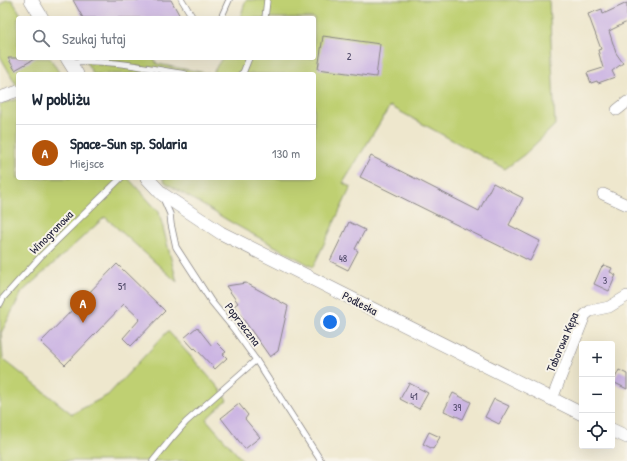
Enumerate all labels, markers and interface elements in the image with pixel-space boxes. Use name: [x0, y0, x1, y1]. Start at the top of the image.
search box: [16, 16, 316, 60]
icon: search: [30, 27, 52, 49]
text: Szukaj tutaj: [62, 28, 126, 49]
house number: 2: [347, 50, 352, 63]
text: W pobliżu: [32, 87, 90, 110]
text: Space-Sun sp. Solaria: [70, 133, 187, 154]
text: A: [42, 144, 48, 162]
text: 130 m: [272, 144, 300, 162]
text: Miejsce: [70, 154, 104, 172]
street label: Winogronowa: [25, 206, 77, 258]
house number: 48: [339, 252, 347, 265]
house number: 3: [603, 274, 608, 287]
house number: 51: [118, 280, 126, 293]
street label: Podleska: [339, 287, 381, 319]
pin: A: [70, 290, 96, 323]
street label: Poprzeczna: [221, 299, 265, 349]
street label: Taborowa Kępa: [542, 309, 582, 375]
your location: [320, 312, 340, 332]
map controls: [579, 341, 615, 449]
button: +: [579, 341, 615, 377]
button: −: [579, 377, 615, 413]
house number: 41: [410, 390, 418, 403]
house number: 39: [453, 401, 461, 414]
button: locate: [579, 413, 615, 449]

